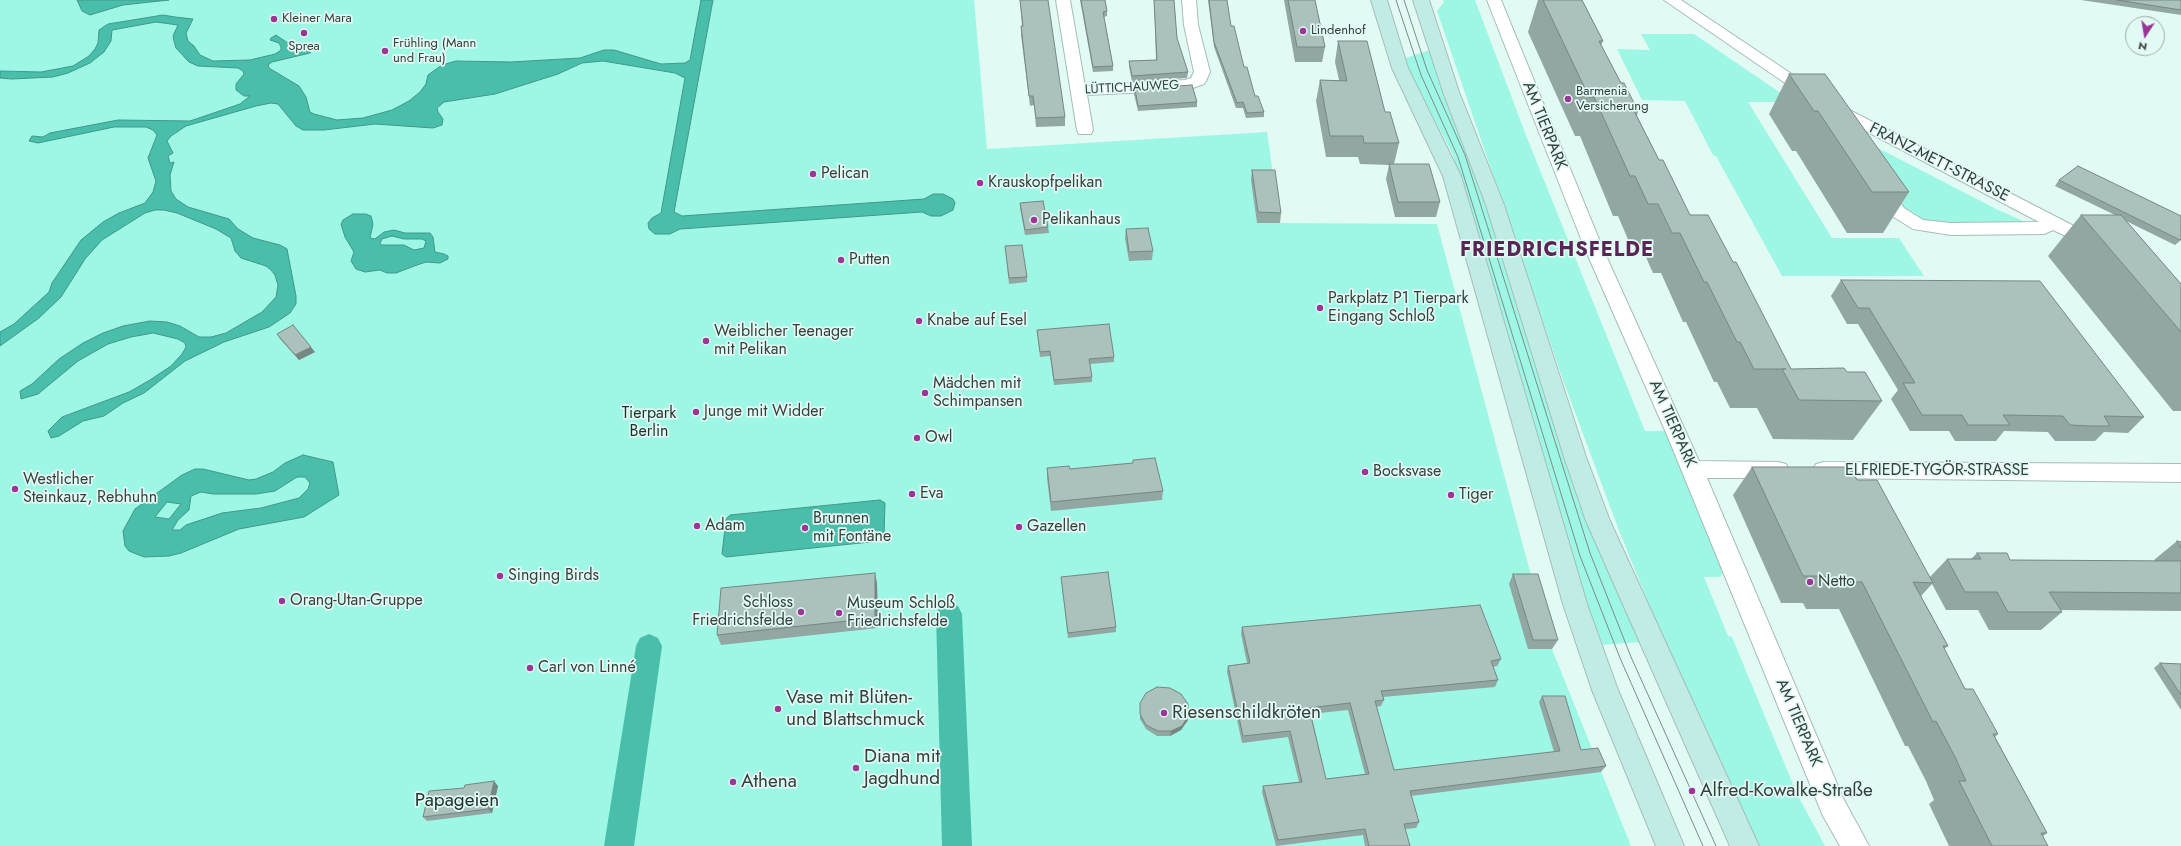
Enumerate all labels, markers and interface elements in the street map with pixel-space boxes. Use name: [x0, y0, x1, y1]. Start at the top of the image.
place label: Kleiner Mara: [282, 11, 352, 27]
marker: Kleiner Mara: [269, 14, 279, 24]
north arrow: [2125, 16, 2165, 56]
place label: Lindenhof: [1311, 23, 1366, 39]
marker: Lindenhof: [1298, 26, 1308, 36]
marker: Sprea: [299, 28, 309, 38]
place label: Frühling (Mann und Frau): [393, 36, 476, 67]
text: N: [2137, 38, 2149, 55]
place label: Sprea: [288, 39, 320, 55]
marker: Frühling (Mann und Frau): [380, 46, 390, 56]
street label: LÜTTICHAUWEG: [1084, 78, 1180, 98]
street label: AM TIERPARK: [1518, 79, 1570, 173]
place label: Barmenia Versicherung: [1576, 84, 1649, 115]
marker: Barmenia Versicherung: [1563, 94, 1573, 104]
street label: FRANZ-METT-STRASSE: [1866, 119, 2012, 207]
place label: Pelican: [821, 164, 869, 184]
marker: Pelican: [808, 169, 818, 179]
place label: Krauskopfpelikan: [988, 173, 1103, 193]
marker: Krauskopfpelikan: [975, 178, 985, 188]
place label: Pelikanhaus: [1042, 210, 1120, 230]
marker: Pelikanhaus: [1029, 215, 1039, 225]
district label: FRIEDRICHSFELDE: [1460, 239, 1654, 263]
place label: Putten: [849, 250, 890, 270]
marker: Putten: [836, 255, 846, 265]
place label: Parkplatz P1 Tierpark Eingang Schloß: [1328, 289, 1468, 327]
marker: Parkplatz P1 Tierpark Eingang Schloß: [1315, 303, 1325, 313]
place label: Knabe auf Esel: [927, 311, 1027, 331]
marker: Knabe auf Esel: [914, 316, 924, 326]
place label: Weiblicher Teenager mit Pelikan: [714, 322, 854, 360]
marker: Weiblicher Teenager mit Pelikan: [701, 336, 711, 346]
place label: Mädchen mit Schimpansen: [933, 374, 1023, 412]
street label: AM TIERPARK: [1644, 377, 1700, 471]
marker: Mädchen mit Schimpansen: [920, 388, 930, 398]
place label: Junge mit Widder: [704, 402, 824, 422]
park label: Tierpark Berlin: [622, 404, 676, 442]
marker: Junge mit Widder: [691, 407, 701, 417]
place label: Owl: [925, 428, 952, 448]
marker: Owl: [912, 433, 922, 443]
street label: ELFRIEDE-TYGÖR-STRASSE: [1845, 461, 2029, 481]
place label: Bocksvase: [1373, 462, 1441, 482]
marker: Bocksvase: [1360, 467, 1370, 477]
place label: Westlicher Steinkauz, Rebhuhn: [23, 470, 157, 508]
marker: Westlicher Steinkauz, Rebhuhn: [10, 484, 20, 494]
place label: Eva: [920, 484, 944, 504]
place label: Tiger: [1459, 485, 1493, 505]
marker: Eva: [907, 489, 917, 499]
marker: Tiger: [1446, 490, 1456, 500]
place label: Brunnen mit Fontäne: [813, 509, 891, 547]
place label: Adam: [705, 516, 745, 536]
place label: Gazellen: [1027, 517, 1086, 537]
marker: Adam: [692, 521, 702, 531]
marker: Gazellen: [1014, 522, 1024, 532]
marker: Brunnen mit Fontäne: [800, 523, 810, 533]
place label: Singing Birds: [508, 566, 599, 586]
marker: Singing Birds: [495, 571, 505, 581]
place label: Netto: [1818, 572, 1855, 592]
marker: Netto: [1805, 577, 1815, 587]
place label: Orang-Utan-Gruppe: [290, 591, 423, 611]
place label: Schloss Friedrichsfelde: [692, 593, 793, 631]
place label: Museum Schloß Friedrichsfelde: [847, 594, 955, 632]
marker: Orang-Utan-Gruppe: [277, 596, 287, 606]
marker: Schloss Friedrichsfelde: [796, 607, 806, 617]
marker: Museum Schloß Friedrichsfelde: [834, 608, 844, 618]
place label: Carl von Linné: [538, 658, 636, 678]
marker: Carl von Linné: [525, 663, 535, 673]
street label: AM TIERPARK: [1771, 676, 1825, 770]
place label: Vase mit Blüten- und Blattschmuck: [786, 687, 925, 731]
place label: Riesenschildkröten: [1172, 702, 1321, 724]
marker: Vase mit Blüten- und Blattschmuck: [773, 704, 783, 714]
marker: Riesenschildkröten: [1159, 708, 1169, 718]
place label: Diana mit Jagdhund: [864, 746, 940, 790]
marker: Diana mit Jagdhund: [851, 763, 861, 773]
place label: Athena: [741, 771, 797, 793]
marker: Athena: [728, 777, 738, 787]
place label: Alfred-Kowalke-Straße: [1700, 780, 1873, 802]
marker: Alfred-Kowalke-Straße: [1687, 786, 1697, 796]
park label: Papageien: [415, 790, 499, 812]

